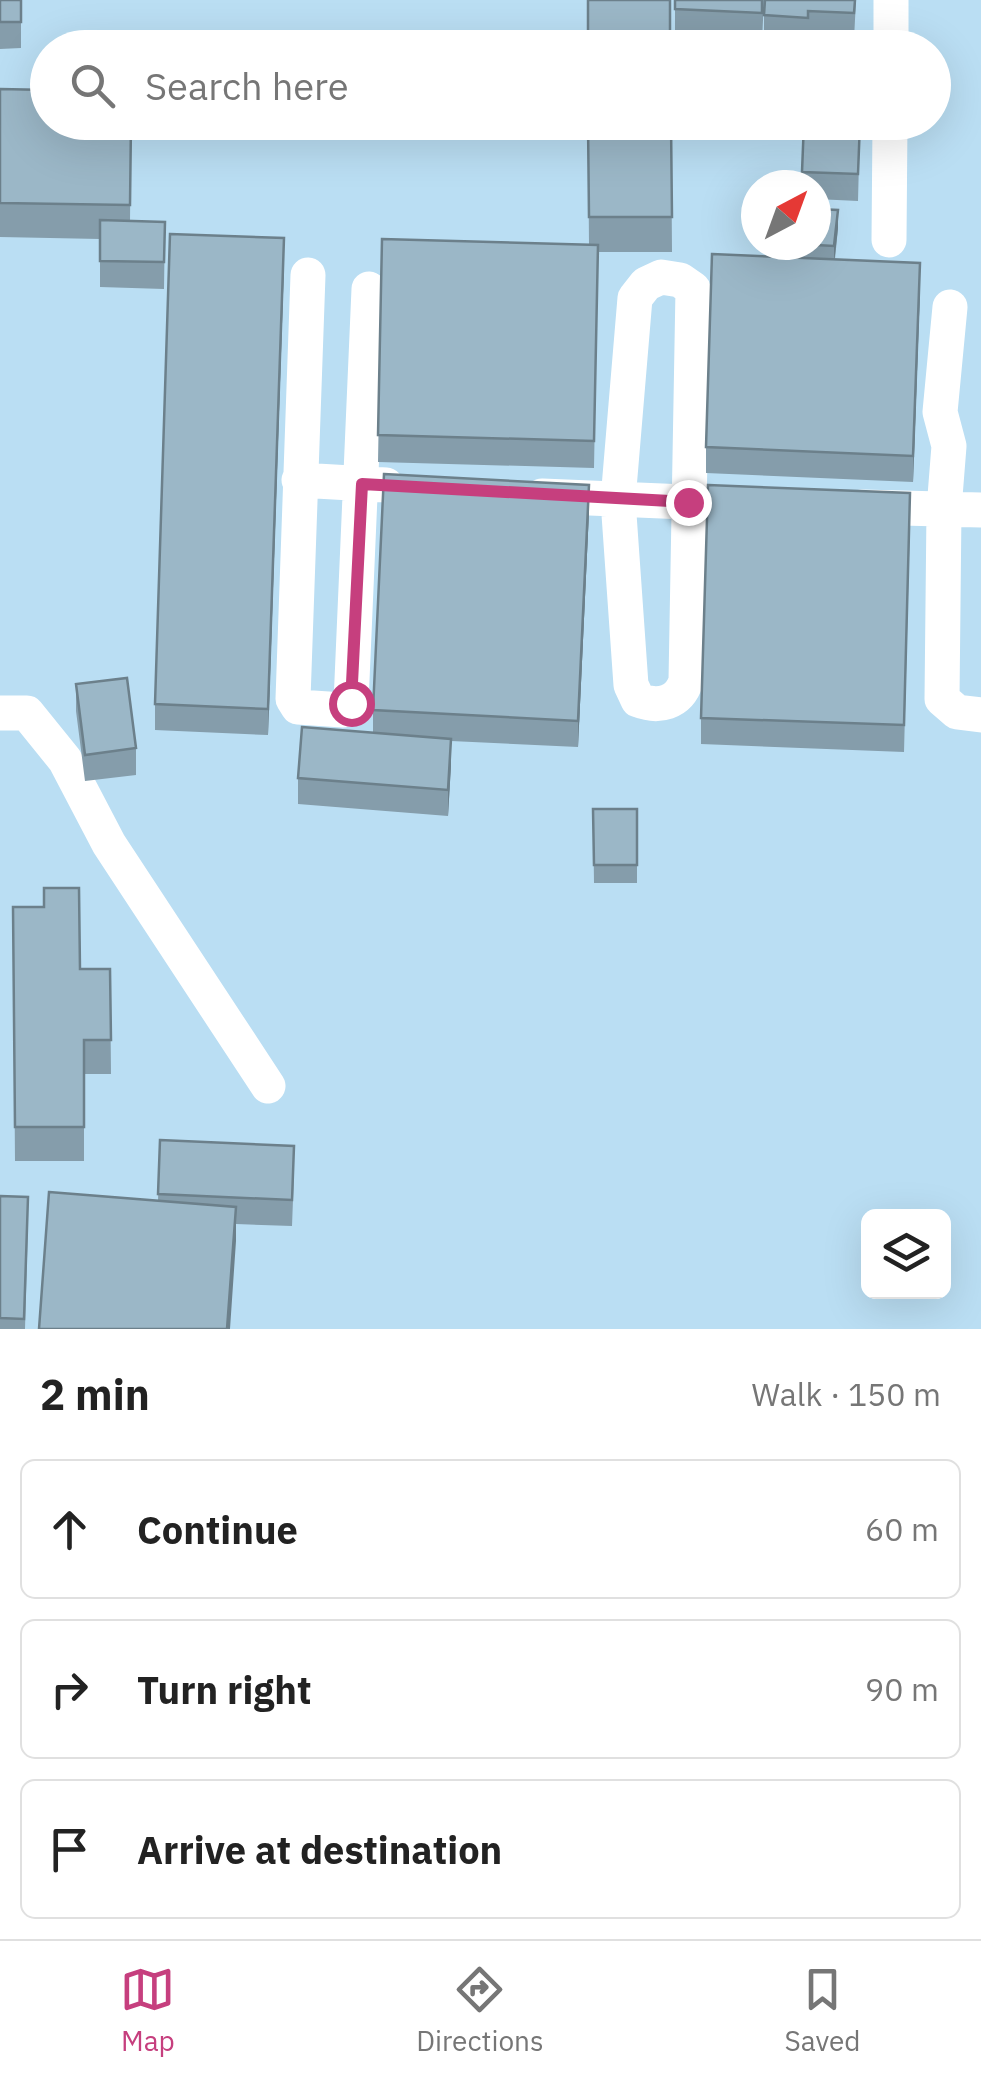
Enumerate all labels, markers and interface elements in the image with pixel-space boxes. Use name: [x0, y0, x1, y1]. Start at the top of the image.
search box: [30, 30, 951, 140]
icon: search: [65, 58, 120, 113]
text: Search here: [145, 61, 349, 110]
north arrow: [741, 170, 831, 260]
route end: [666, 480, 712, 526]
route start: [329, 681, 375, 727]
map controls: [861, 1209, 951, 1299]
button: layers: [861, 1209, 951, 1299]
text: 2 min: [40, 1367, 150, 1422]
text: Walk · 150 m: [752, 1373, 941, 1415]
icon: ahead: [42, 1502, 97, 1557]
text: Continue: [137, 1505, 298, 1554]
text: 60 m: [865, 1508, 939, 1550]
icon: right: [42, 1662, 97, 1717]
text: Turn right: [137, 1665, 312, 1714]
text: 90 m: [865, 1668, 939, 1710]
icon: arrive: [42, 1822, 97, 1877]
text: Arrive at destination: [137, 1825, 502, 1874]
tab: Map: [120, 1962, 175, 2059]
tab: Directions: [416, 1962, 544, 2059]
tab: Saved: [784, 1962, 861, 2059]

